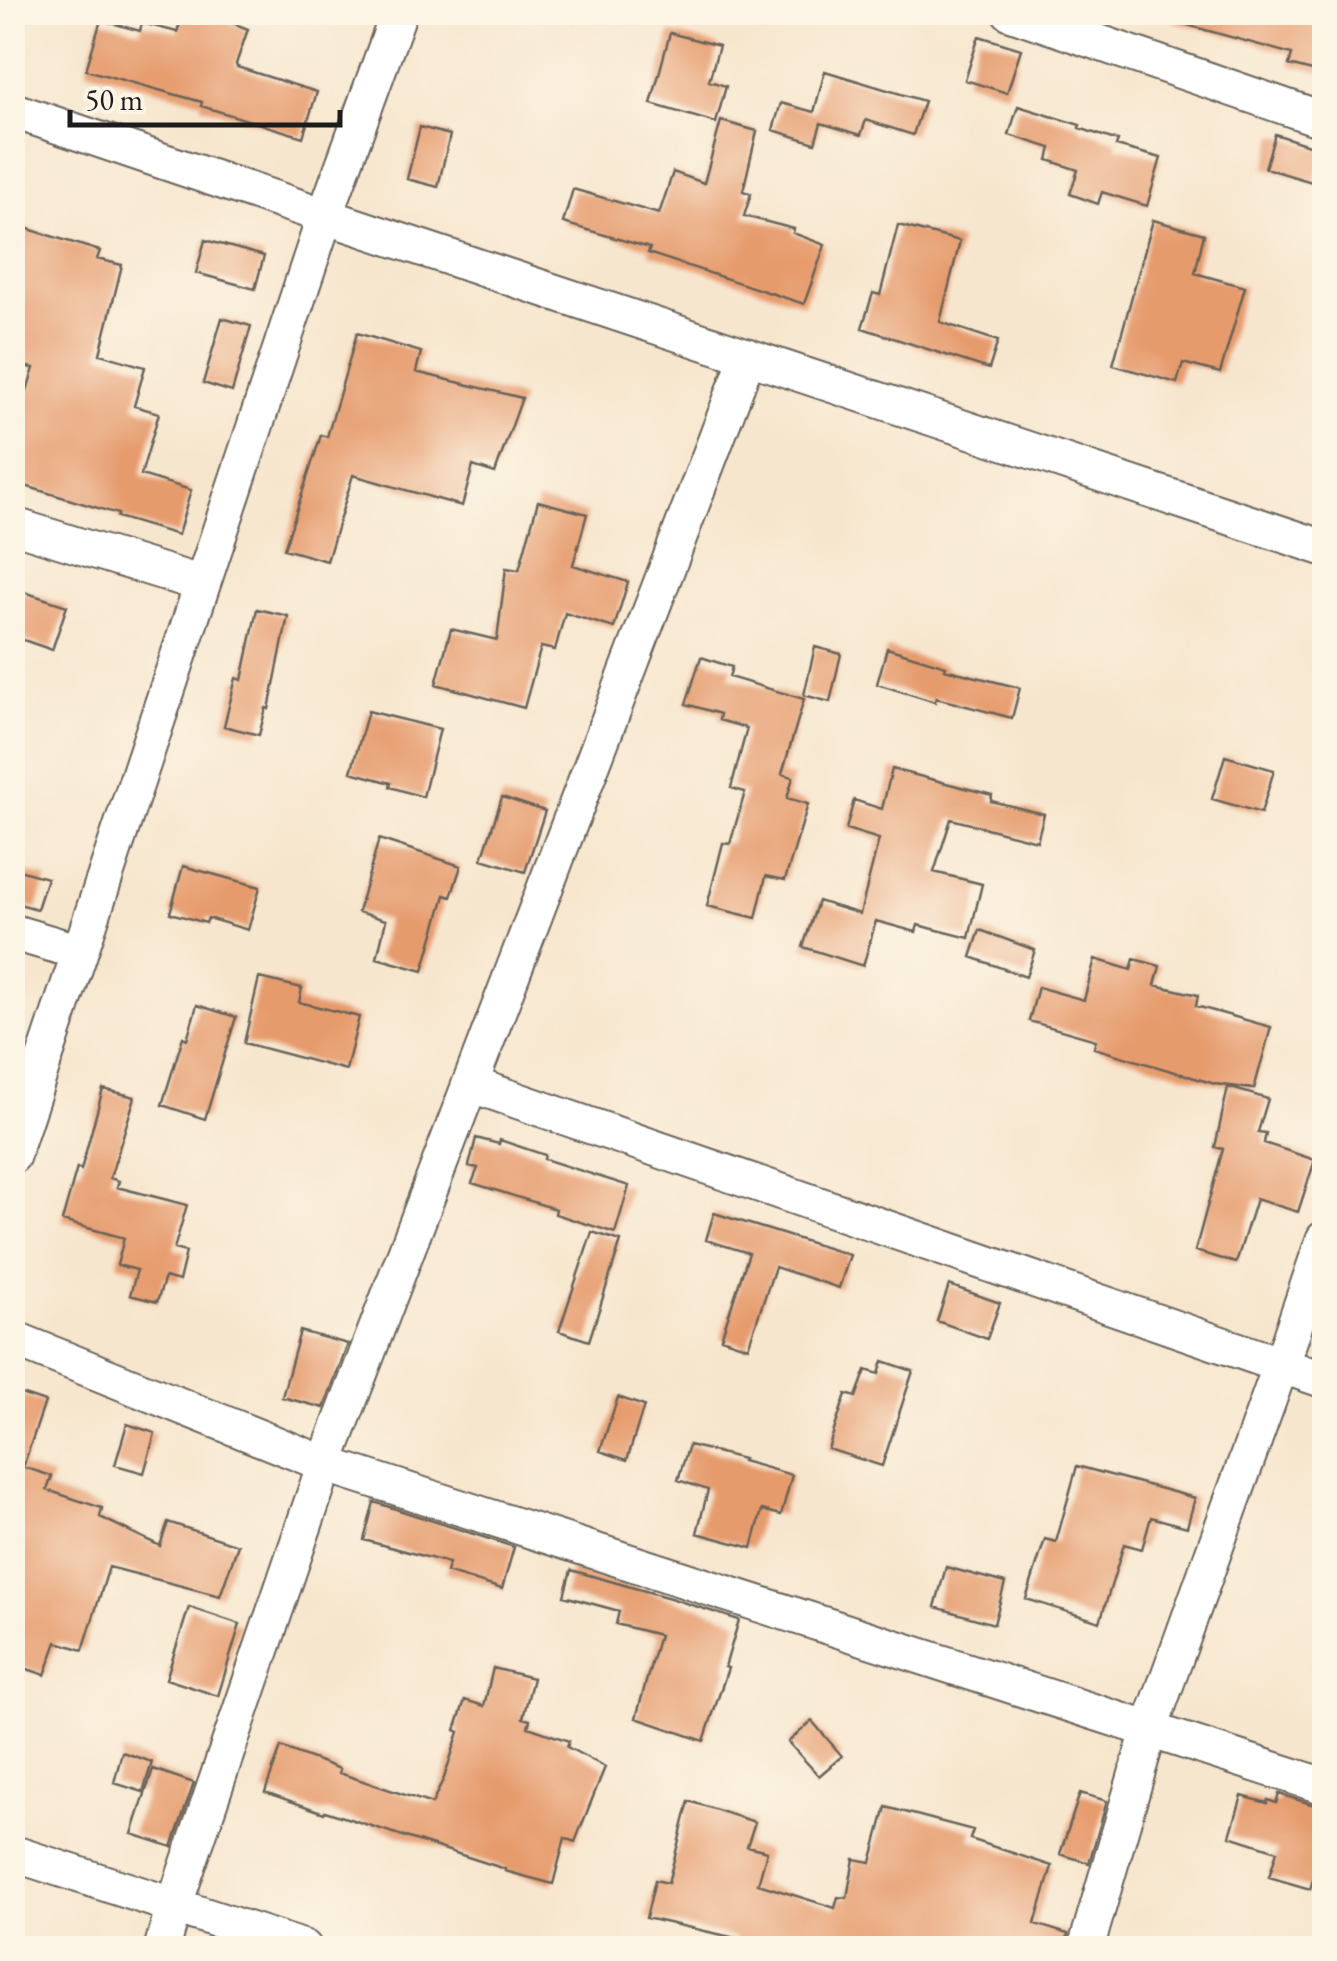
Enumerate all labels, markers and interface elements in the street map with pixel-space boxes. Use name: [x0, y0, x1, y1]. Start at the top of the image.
scale bar: [70, 65, 340, 127]
text: 50 m: [85, 80, 143, 119]

